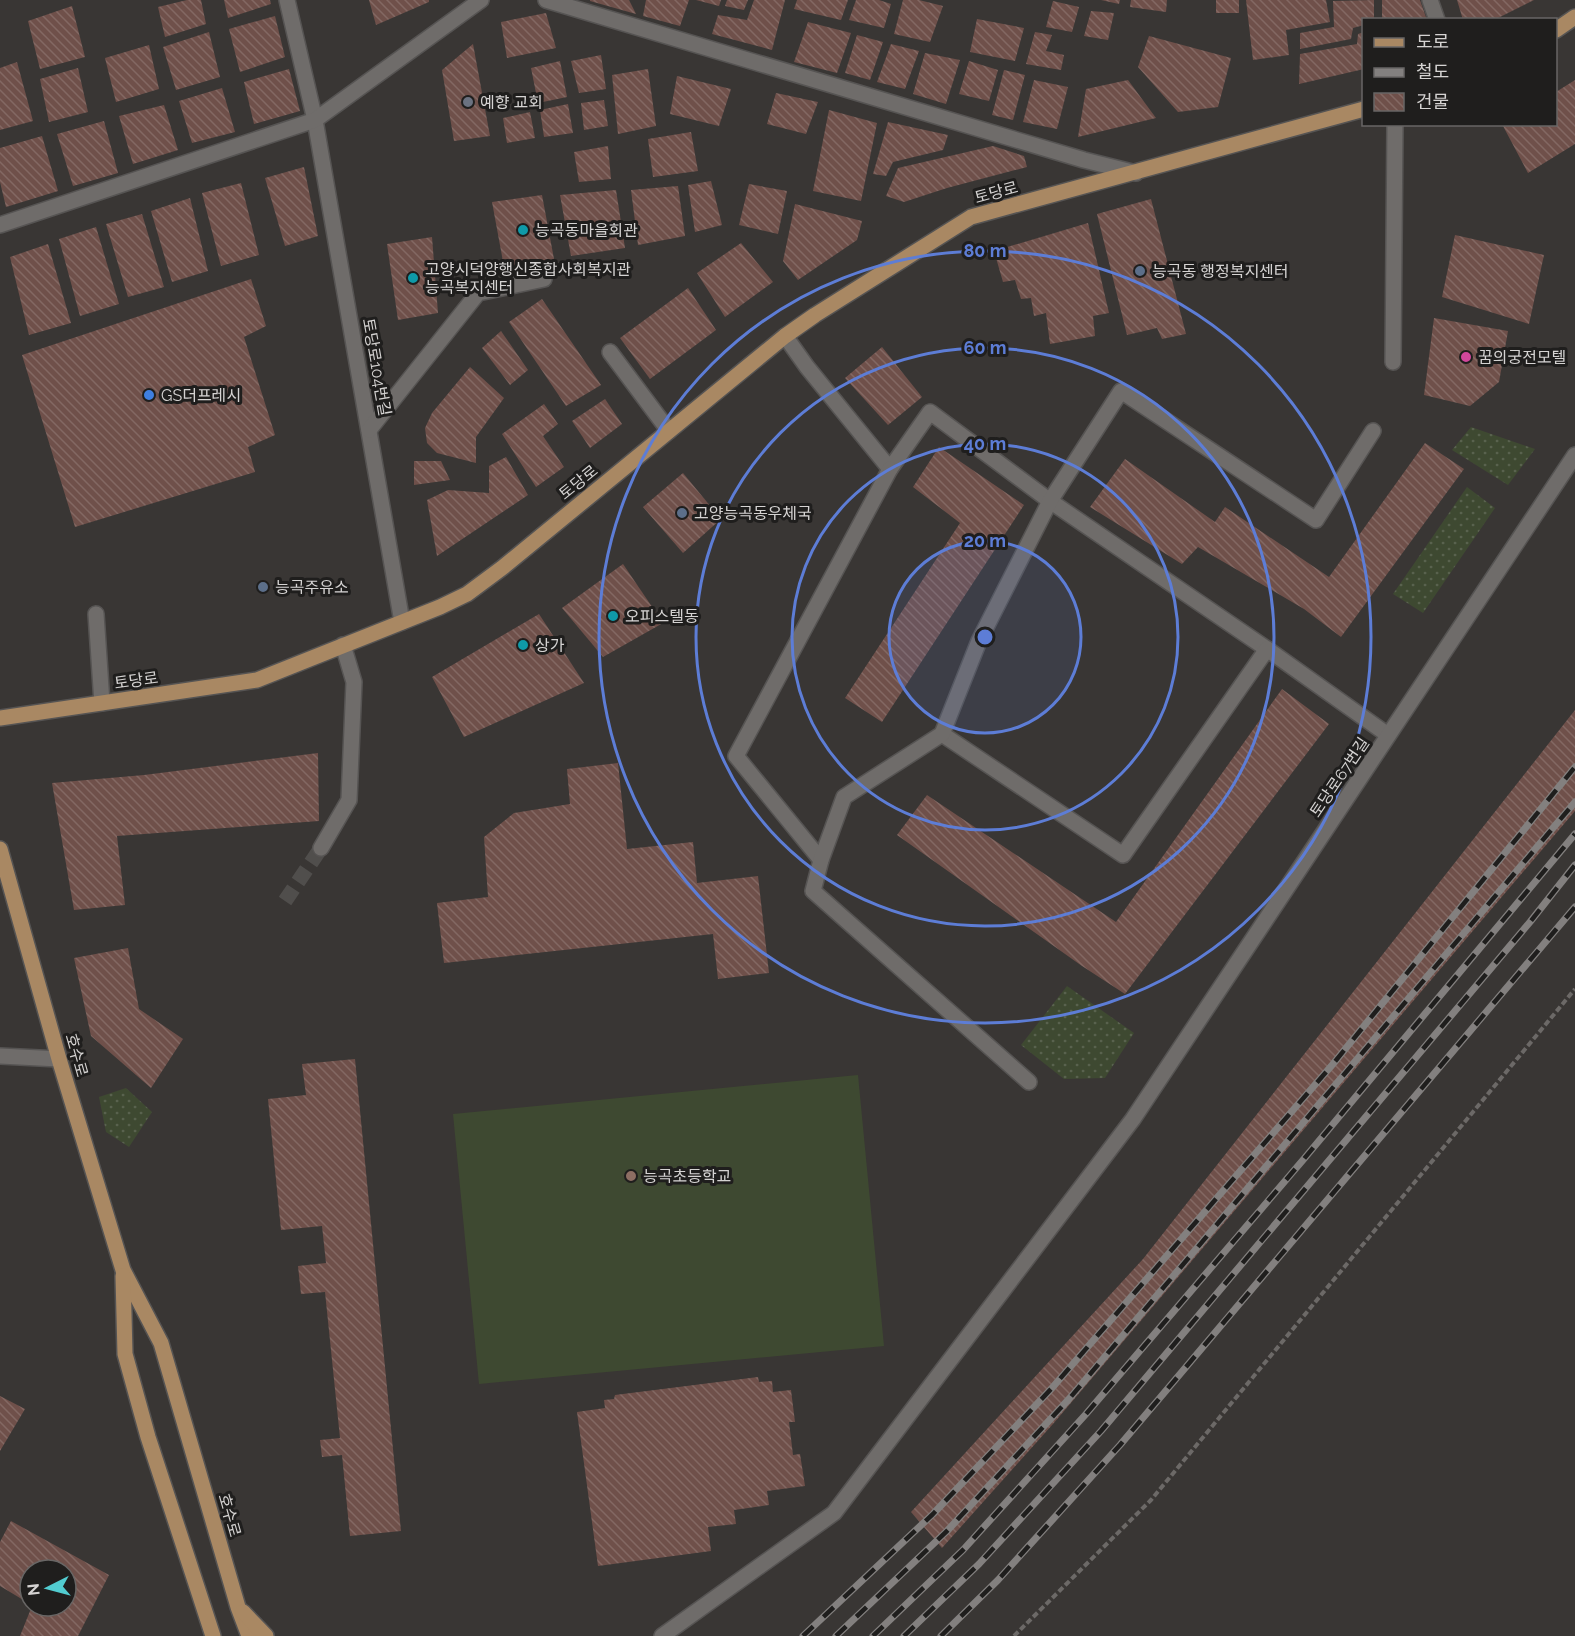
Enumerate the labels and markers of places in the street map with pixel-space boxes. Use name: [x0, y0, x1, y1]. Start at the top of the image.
place label: 예향 교회: [480, 93, 543, 112]
marker: 예향 교회: [461, 95, 475, 109]
place label: 능곡동마을회관: [535, 221, 638, 240]
marker: 능곡동마을회관: [516, 223, 530, 237]
place label: 고양시덕양행신종합사회복지관 능곡복지센터: [425, 260, 631, 297]
place label: 능곡동 행정복지센터: [1152, 262, 1289, 281]
marker: 능곡동 행정복지센터: [1133, 264, 1147, 278]
marker: 고양시덕양행신종합사회복지관 능곡복지센터: [406, 271, 420, 285]
place label: 꿈의궁전모텔: [1478, 348, 1566, 367]
marker: 꿈의궁전모텔: [1459, 350, 1473, 364]
place label: GS더프레시: [161, 386, 241, 405]
marker: GS더프레시: [142, 388, 156, 402]
place label: 고양능곡동우체국: [694, 504, 812, 523]
marker: 고양능곡동우체국: [675, 506, 689, 520]
place label: 능곡주유소: [275, 578, 349, 597]
marker: 능곡주유소: [256, 580, 270, 594]
place label: 오피스텔동: [625, 607, 699, 626]
marker: 오피스텔동: [606, 609, 620, 623]
centre of rings: [975, 627, 995, 647]
place label: 상가: [535, 636, 565, 655]
marker: 상가: [516, 638, 530, 652]
place label: 능곡초등학교: [643, 1167, 731, 1186]
marker: 능곡초등학교: [624, 1169, 638, 1183]

